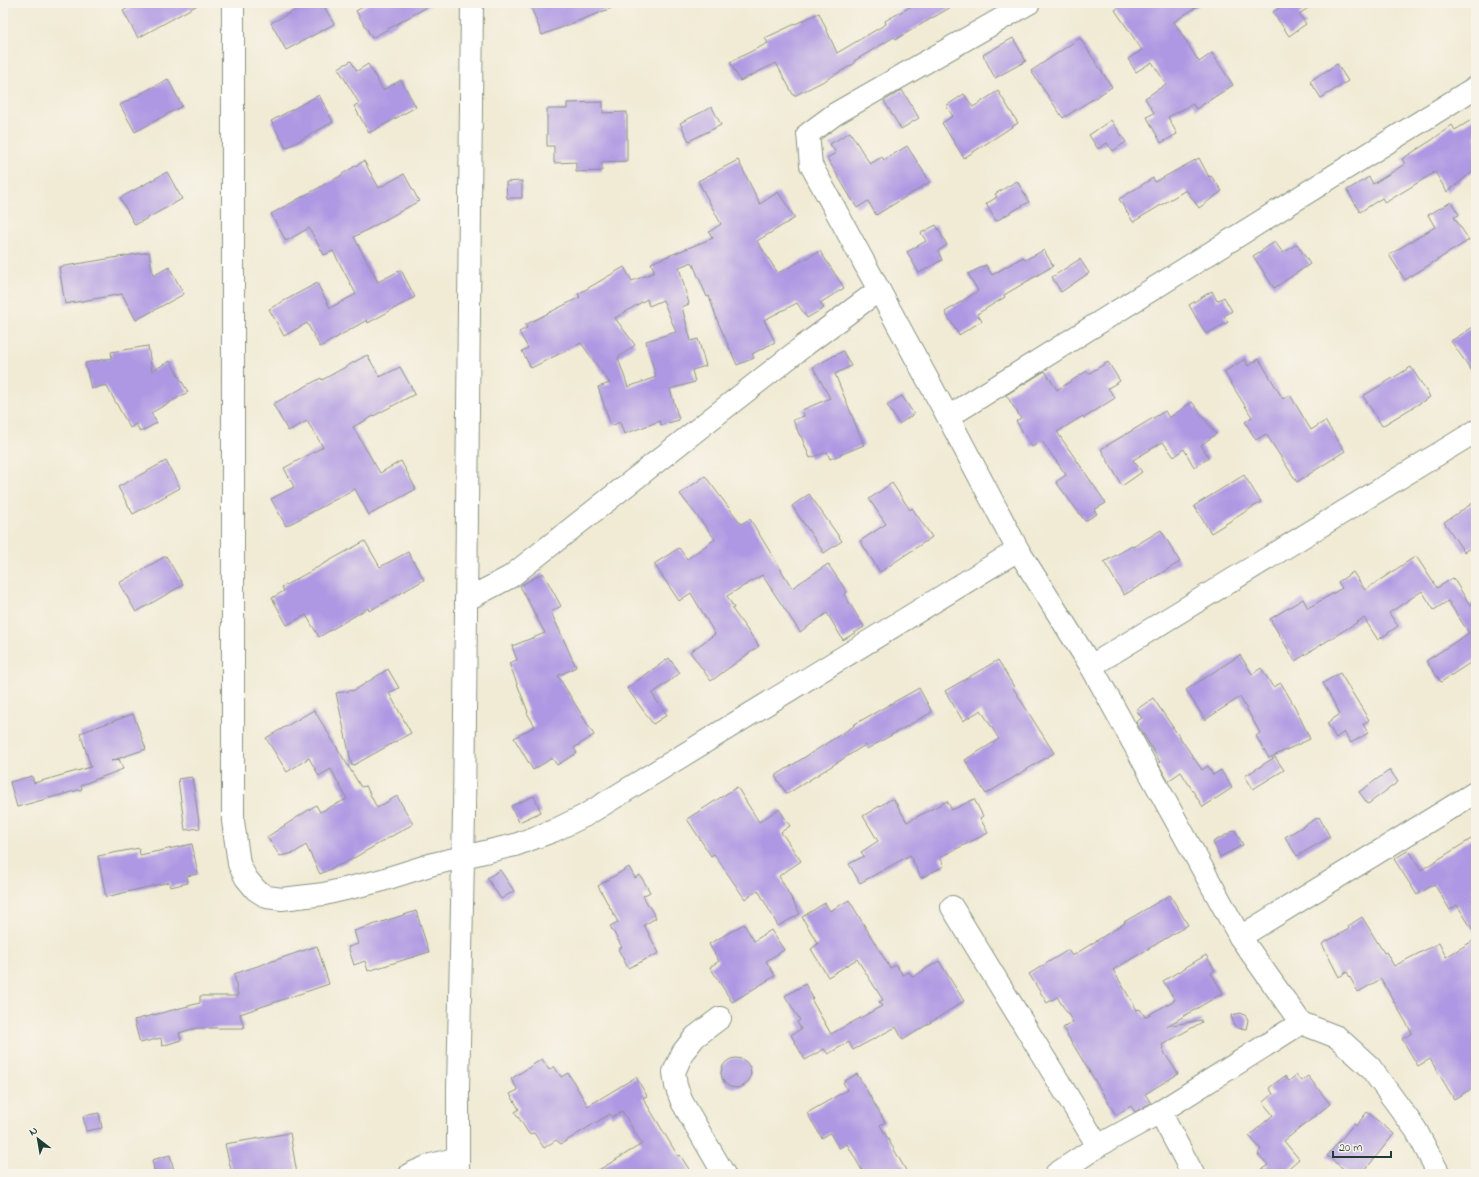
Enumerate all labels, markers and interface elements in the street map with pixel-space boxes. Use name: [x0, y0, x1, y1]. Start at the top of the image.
north arrow: [18, 1119, 58, 1159]
text: N: [26, 1123, 41, 1140]
scale bar: [1333, 1133, 1391, 1159]
text: 20 m: [1339, 1139, 1362, 1157]

